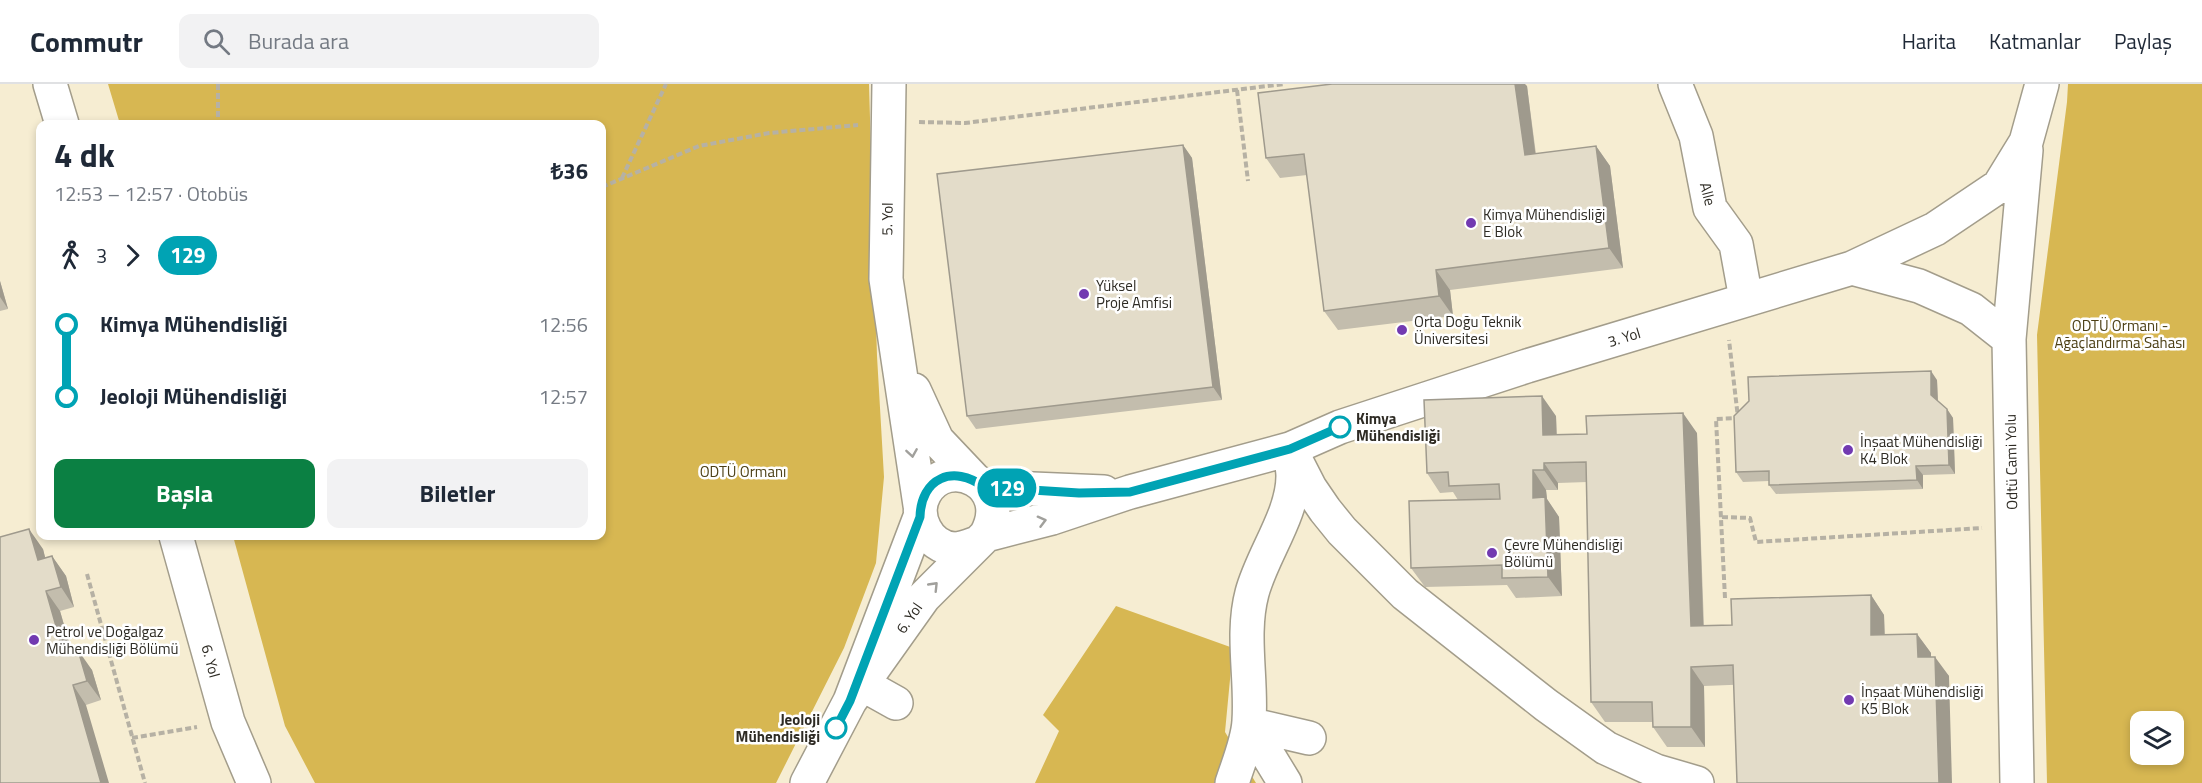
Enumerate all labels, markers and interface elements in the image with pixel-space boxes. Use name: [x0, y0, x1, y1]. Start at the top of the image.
search box: [179, 14, 599, 68]
text: Commutr: [30, 20, 143, 63]
text: Burada ara: [248, 24, 349, 58]
icon: search: [200, 25, 233, 58]
text: Harita: [1902, 25, 1956, 57]
text: Katmanlar: [1989, 25, 2081, 57]
text: Paylaş: [2114, 25, 2172, 57]
text: 4 dk: [54, 130, 115, 180]
text: ₺36: [551, 154, 588, 188]
text: 12:53 – 12:57 · Otobüs: [54, 178, 248, 209]
street label: Alle: [1694, 180, 1722, 208]
street label: 5. Yol: [875, 202, 899, 236]
place label: Kimya Mühendisliği E Blok: [1483, 203, 1605, 243]
marker: Kimya Mühendisliği E Blok: [1464, 216, 1478, 230]
icon: walk: [54, 239, 87, 272]
icon: forward: [116, 239, 149, 272]
text: 129: [170, 239, 205, 271]
text: 3: [96, 240, 107, 271]
place label: Yüksel Proje Amfisi: [1096, 274, 1172, 314]
marker: Yüksel Proje Amfisi: [1077, 287, 1091, 301]
text: Kimya Mühendisliği: [100, 307, 288, 341]
text: 12:56: [539, 309, 588, 340]
place label: Orta Doğu Teknik Üniversitesi: [1414, 310, 1522, 350]
park label: ODTÜ Ormanı - Ağaçlandırma Sahası: [2055, 314, 2185, 354]
street label: 3. Yol: [1605, 321, 1643, 353]
marker: Orta Doğu Teknik Üniversitesi: [1395, 323, 1409, 337]
text: Jeoloji Mühendisliği: [100, 379, 287, 413]
text: 12:57: [539, 381, 588, 412]
place label: Kimya Mühendisliği: [1356, 407, 1440, 447]
street label: Odtü Cami Yolu: [1999, 414, 2023, 510]
marker: Kimya Mühendisliği: [1329, 416, 1351, 438]
place label: İnşaat Mühendisliği K4 Blok: [1860, 430, 1983, 470]
marker: İnşaat Mühendisliği K4 Blok: [1841, 443, 1855, 457]
one-way arrow: [906, 448, 918, 457]
button: Başla: [54, 459, 315, 528]
button: Biletler: [327, 459, 588, 528]
park label: ODTÜ Ormanı: [700, 460, 786, 483]
line badge: 129: [972, 468, 1042, 508]
text: 129: [989, 472, 1025, 504]
one-way arrow: [1037, 515, 1047, 528]
place label: Çevre Mühendisliği Bölümü: [1504, 533, 1623, 573]
marker: Çevre Mühendisliği Bölümü: [1485, 546, 1499, 560]
one-way arrow: [927, 583, 938, 594]
street label: 6. Yol: [890, 598, 928, 638]
place label: Petrol ve Doğalgaz Mühendisliği Bölümü: [46, 620, 179, 660]
marker: Petrol ve Doğalgaz Mühendisliği Bölümü: [27, 633, 41, 647]
street label: 6. Yol: [196, 642, 226, 680]
place label: İnşaat Mühendisliği K5 Blok: [1861, 680, 1984, 720]
marker: İnşaat Mühendisliği K5 Blok: [1842, 693, 1856, 707]
place label: Jeoloji Mühendisliği: [736, 708, 820, 748]
map controls: [2130, 711, 2184, 765]
button: layers: [2130, 711, 2184, 765]
marker: Jeoloji Mühendisliği: [825, 717, 847, 739]

